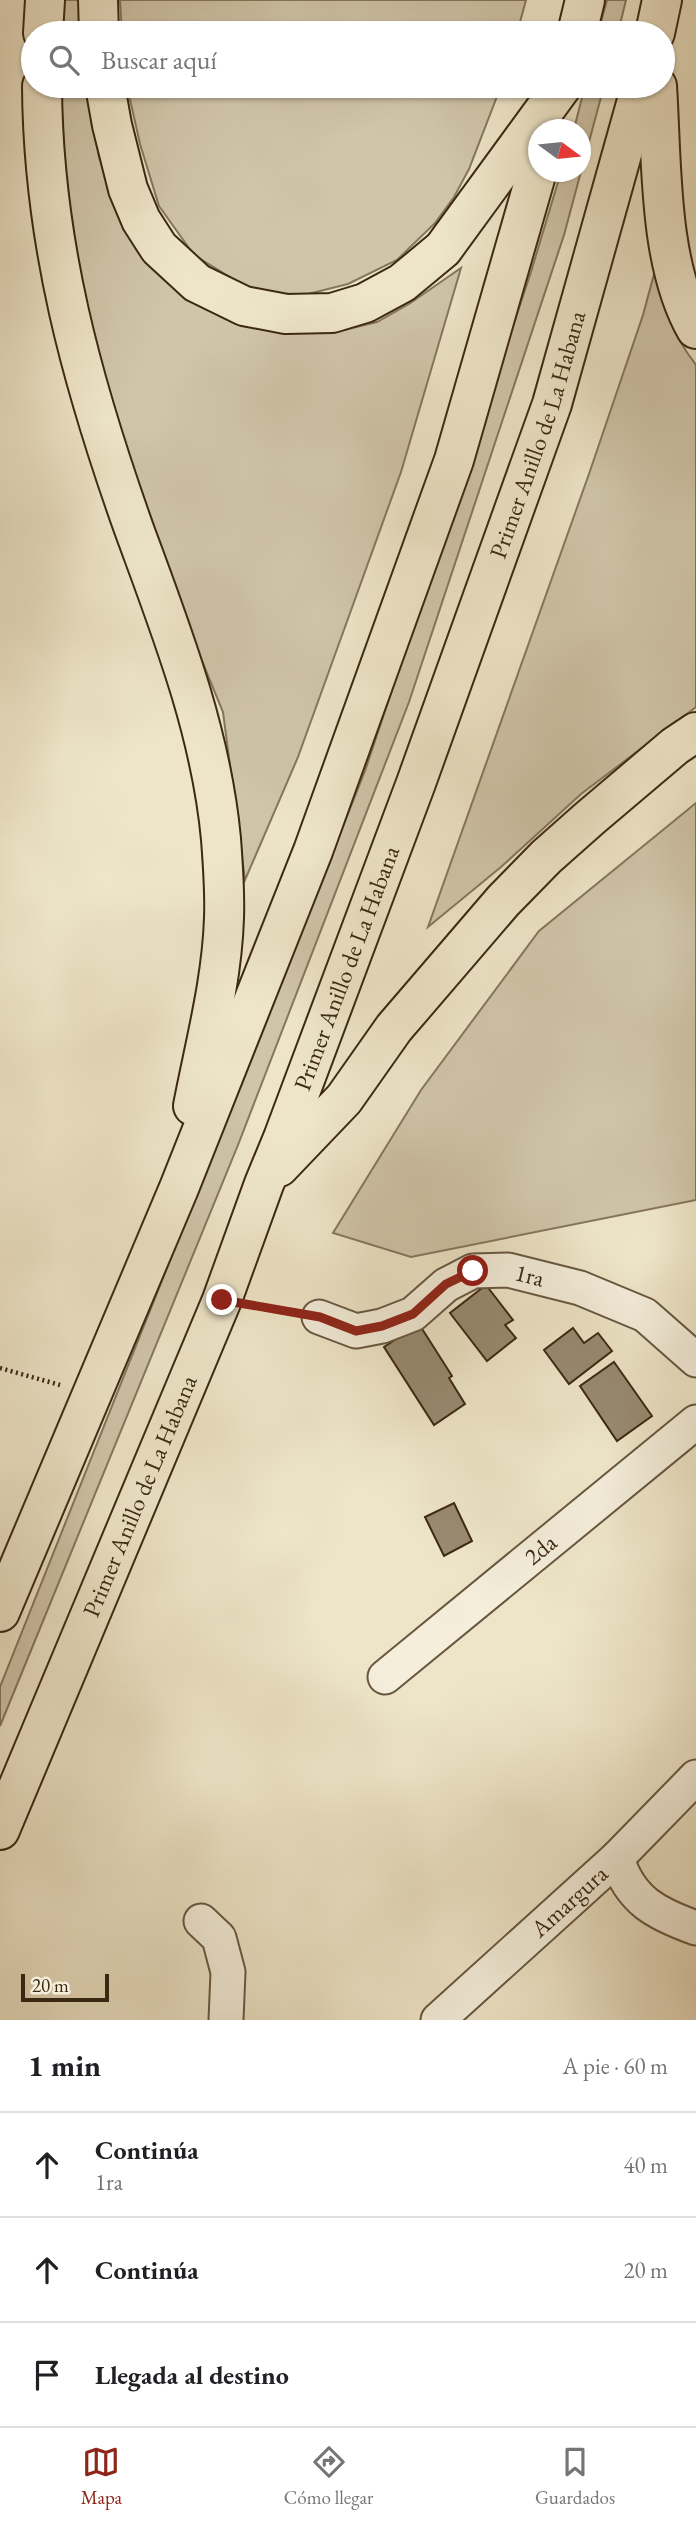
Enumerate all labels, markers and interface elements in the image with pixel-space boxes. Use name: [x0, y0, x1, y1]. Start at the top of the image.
search box: [21, 21, 675, 98]
icon: search: [45, 41, 83, 79]
text: Buscar aquí: [101, 43, 217, 77]
north arrow: [528, 119, 591, 182]
street label: Primer Anillo de La Habana: [482, 307, 592, 563]
street label: Primer Anillo de La Habana: [286, 841, 406, 1095]
route start: [457, 1255, 488, 1286]
street label: 1ra: [512, 1256, 548, 1294]
route end: [206, 1284, 237, 1315]
street label: Primer Anillo de La Habana: [75, 1370, 204, 1621]
street label: 2da: [517, 1526, 563, 1572]
street label: Amargura: [523, 1858, 614, 1944]
scale bar: [21, 1971, 108, 2003]
text: 20 m: [32, 1973, 69, 1998]
text: 1 min: [28, 2046, 101, 2085]
text: A pie · 60 m: [563, 2051, 668, 2081]
text: Continúa: [95, 2133, 199, 2167]
icon: ahead: [28, 2146, 66, 2184]
text: 40 m: [623, 2150, 668, 2180]
text: 1ra: [95, 2167, 123, 2197]
icon: ahead: [28, 2251, 66, 2289]
text: Continúa: [95, 2253, 199, 2287]
text: 20 m: [623, 2255, 668, 2285]
icon: arrive: [28, 2356, 66, 2394]
text: Llegada al destino: [95, 2358, 289, 2392]
tab: Mapa: [81, 2443, 122, 2510]
tab: Cómo llegar: [284, 2443, 373, 2510]
tab: Guardados: [535, 2443, 615, 2510]

